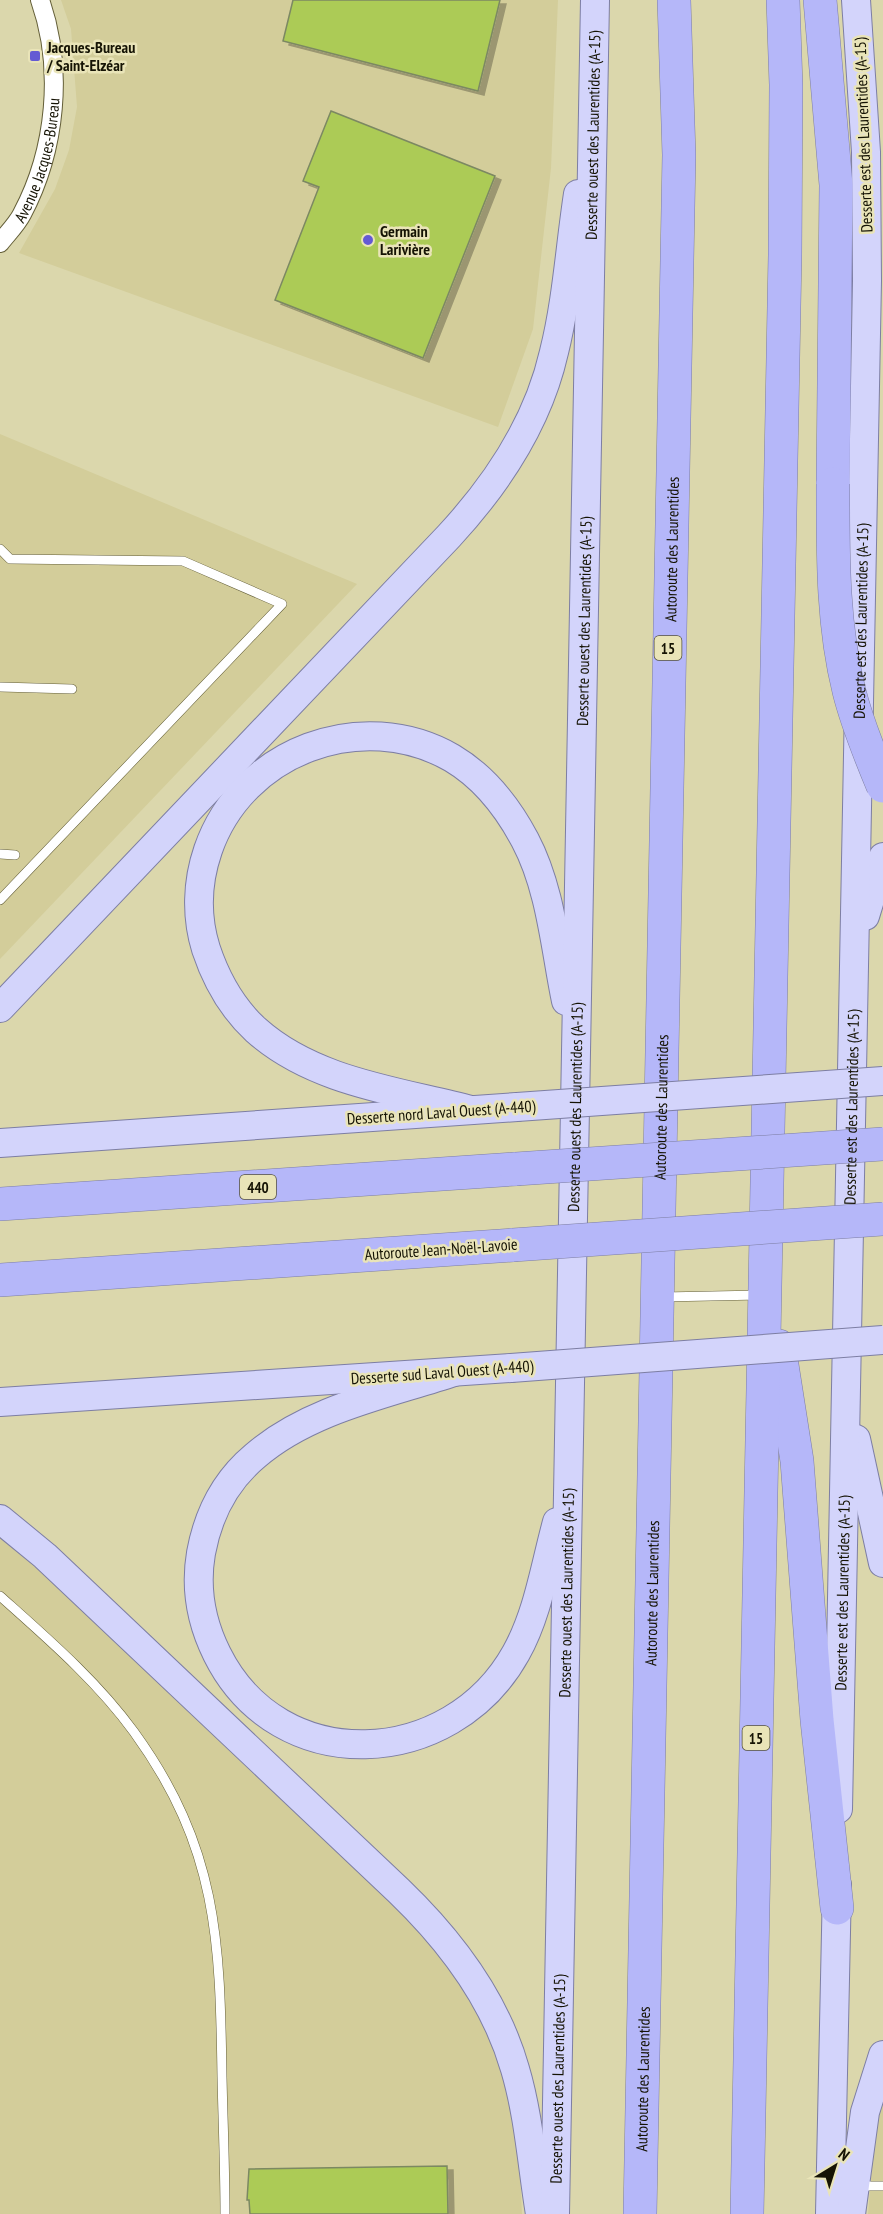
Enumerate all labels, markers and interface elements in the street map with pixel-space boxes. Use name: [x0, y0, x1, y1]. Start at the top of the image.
street label: Desserte ouest des Laurentides (A-15): [581, 30, 604, 240]
place label: Jacques-Bureau / Saint-Elzéar: [46, 37, 135, 75]
street label: Desserte est des Laurentides (A-15): [850, 37, 876, 233]
marker: Jacques-Bureau / Saint-Elzéar: [28, 49, 42, 63]
street label: Avenue Jacques-Bureau: [10, 97, 63, 226]
place label: Germain Larivière: [380, 221, 430, 259]
marker: Germain Larivière: [361, 233, 375, 247]
street label: Autoroute des Laurentides: [660, 476, 683, 622]
street label: Desserte ouest des Laurentides (A-15): [572, 516, 596, 726]
street label: Desserte est des Laurentides (A-15): [849, 523, 872, 719]
road number: 15: [654, 636, 682, 660]
street label: Desserte ouest des Laurentides (A-15): [563, 1002, 587, 1212]
street label: Desserte est des Laurentides (A-15): [839, 1009, 863, 1205]
street label: Autoroute des Laurentides: [650, 1034, 672, 1180]
street label: Desserte nord Laval Ouest (A-440): [346, 1095, 536, 1129]
road number: 440: [240, 1175, 276, 1199]
street label: Autoroute Jean-Noël-Lavoie: [364, 1234, 518, 1264]
street label: Desserte sud Laval Ouest (A-440): [350, 1356, 534, 1388]
street label: Desserte ouest des Laurentides (A-15): [554, 1488, 578, 1698]
street label: Desserte est des Laurentides (A-15): [830, 1495, 854, 1691]
street label: Autoroute des Laurentides: [640, 1520, 663, 1666]
road number: 15: [742, 1726, 770, 1750]
street label: Desserte ouest des Laurentides (A-15): [546, 1974, 569, 2184]
street label: Autoroute des Laurentides: [631, 2006, 654, 2152]
north arrow: [805, 2136, 865, 2196]
text: N: [835, 2144, 854, 2165]

